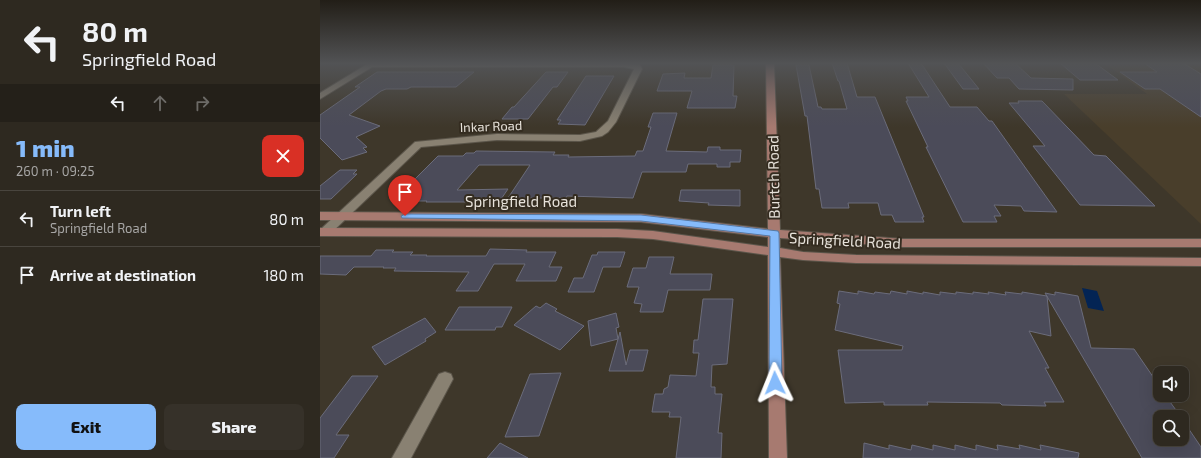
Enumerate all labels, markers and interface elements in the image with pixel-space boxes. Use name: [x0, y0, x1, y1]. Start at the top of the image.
text: 80 m: [82, 14, 148, 48]
icon: left: [16, 16, 68, 68]
text: Springfield Road: [82, 48, 216, 70]
icon: left: [107, 92, 129, 114]
icon: ahead: [149, 92, 171, 114]
icon: right: [191, 92, 213, 114]
street label: Inkar Road: [459, 117, 523, 135]
text: 1 min: [16, 133, 75, 162]
button: close: [262, 135, 304, 177]
street label: Burtch Road: [763, 135, 783, 219]
text: 260 m · 09:25: [16, 163, 94, 179]
pin: [388, 175, 422, 216]
icon: arrive: [394, 181, 416, 203]
street label: Springfield Road: [465, 192, 577, 210]
text: Turn left: [50, 202, 111, 220]
icon: left: [16, 208, 38, 230]
text: 80 m: [269, 210, 304, 228]
text: Springfield Road: [50, 220, 147, 236]
street label: Springfield Road: [789, 228, 901, 252]
icon: arrive: [16, 264, 38, 286]
text: Arrive at destination: [50, 266, 196, 284]
text: 180 m: [263, 266, 304, 284]
position arrow: [754, 362, 796, 404]
map controls: [1153, 366, 1189, 446]
button: sound: [1153, 366, 1189, 402]
button: Exit: [16, 404, 156, 450]
button: Share: [164, 404, 304, 450]
button: search: [1153, 410, 1189, 446]

